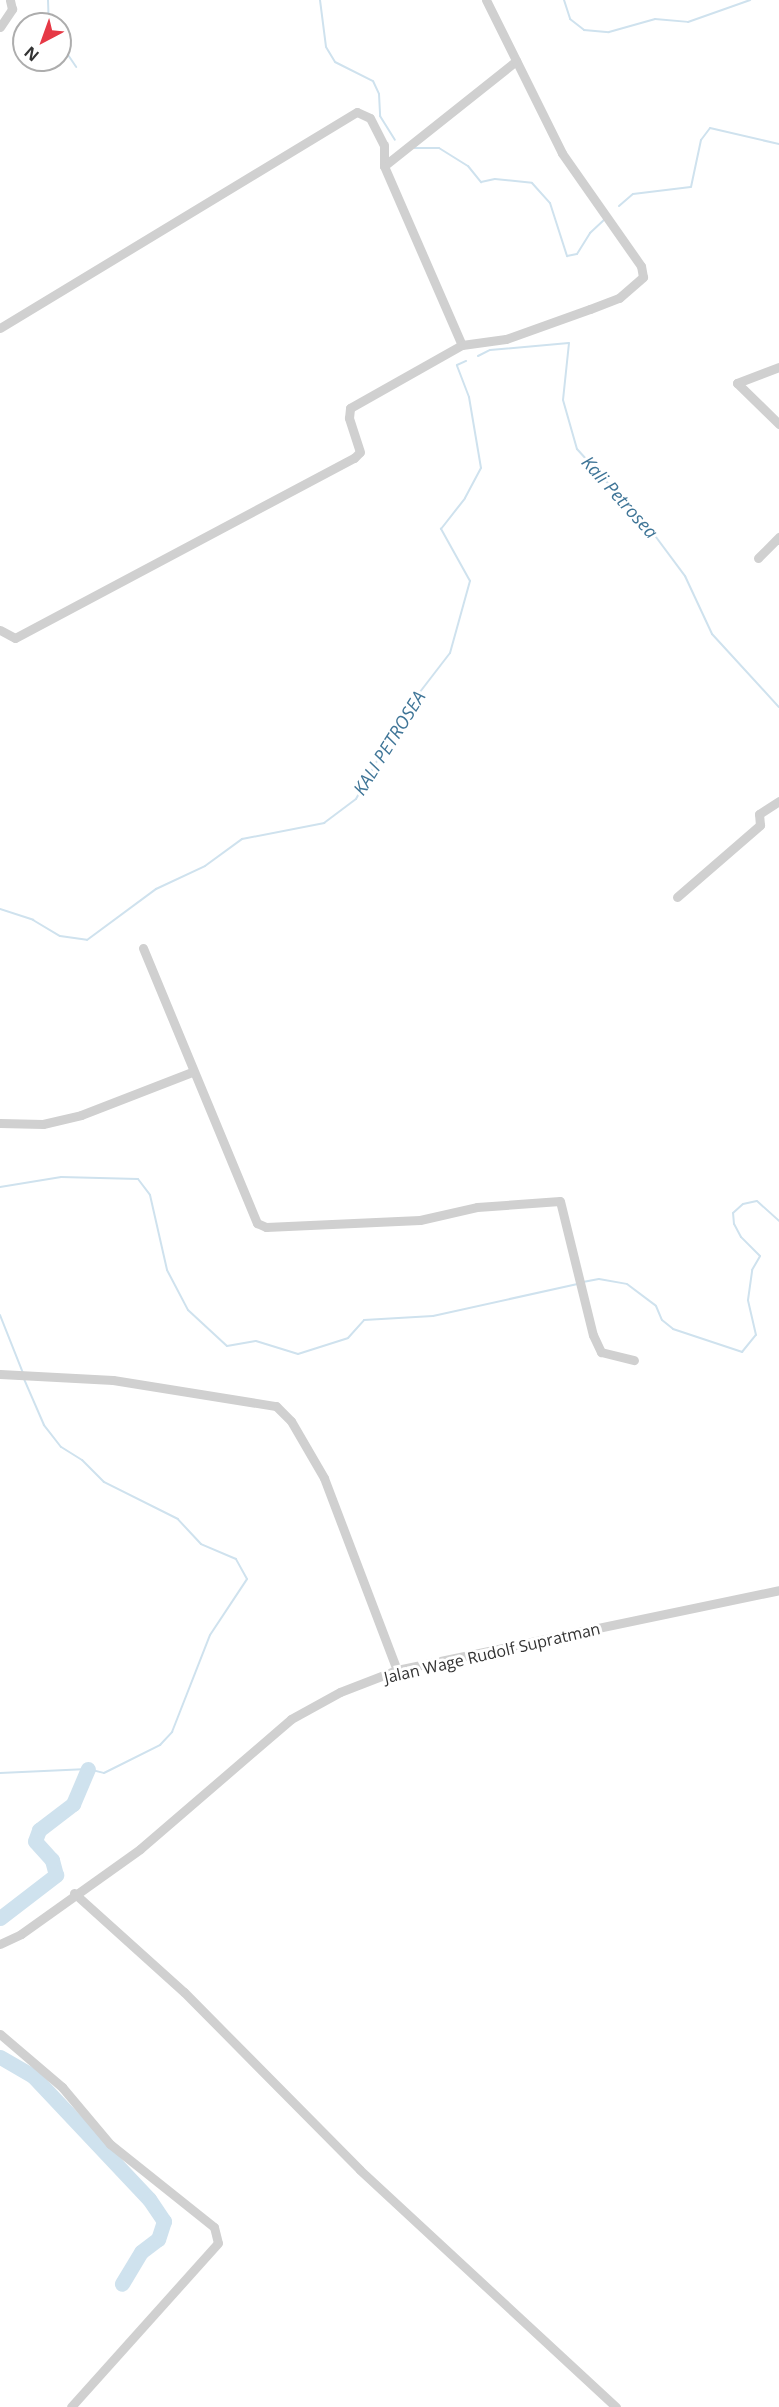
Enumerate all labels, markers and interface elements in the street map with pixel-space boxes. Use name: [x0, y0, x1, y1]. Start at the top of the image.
north arrow: [12, 12, 72, 72]
text: N: [19, 42, 44, 67]
water label: Kali Petrosea: [577, 451, 663, 543]
water label: KALI PETROSEA: [348, 687, 430, 799]
street label: Jalan Wage Rudolf Supratman: [382, 1619, 602, 1687]

